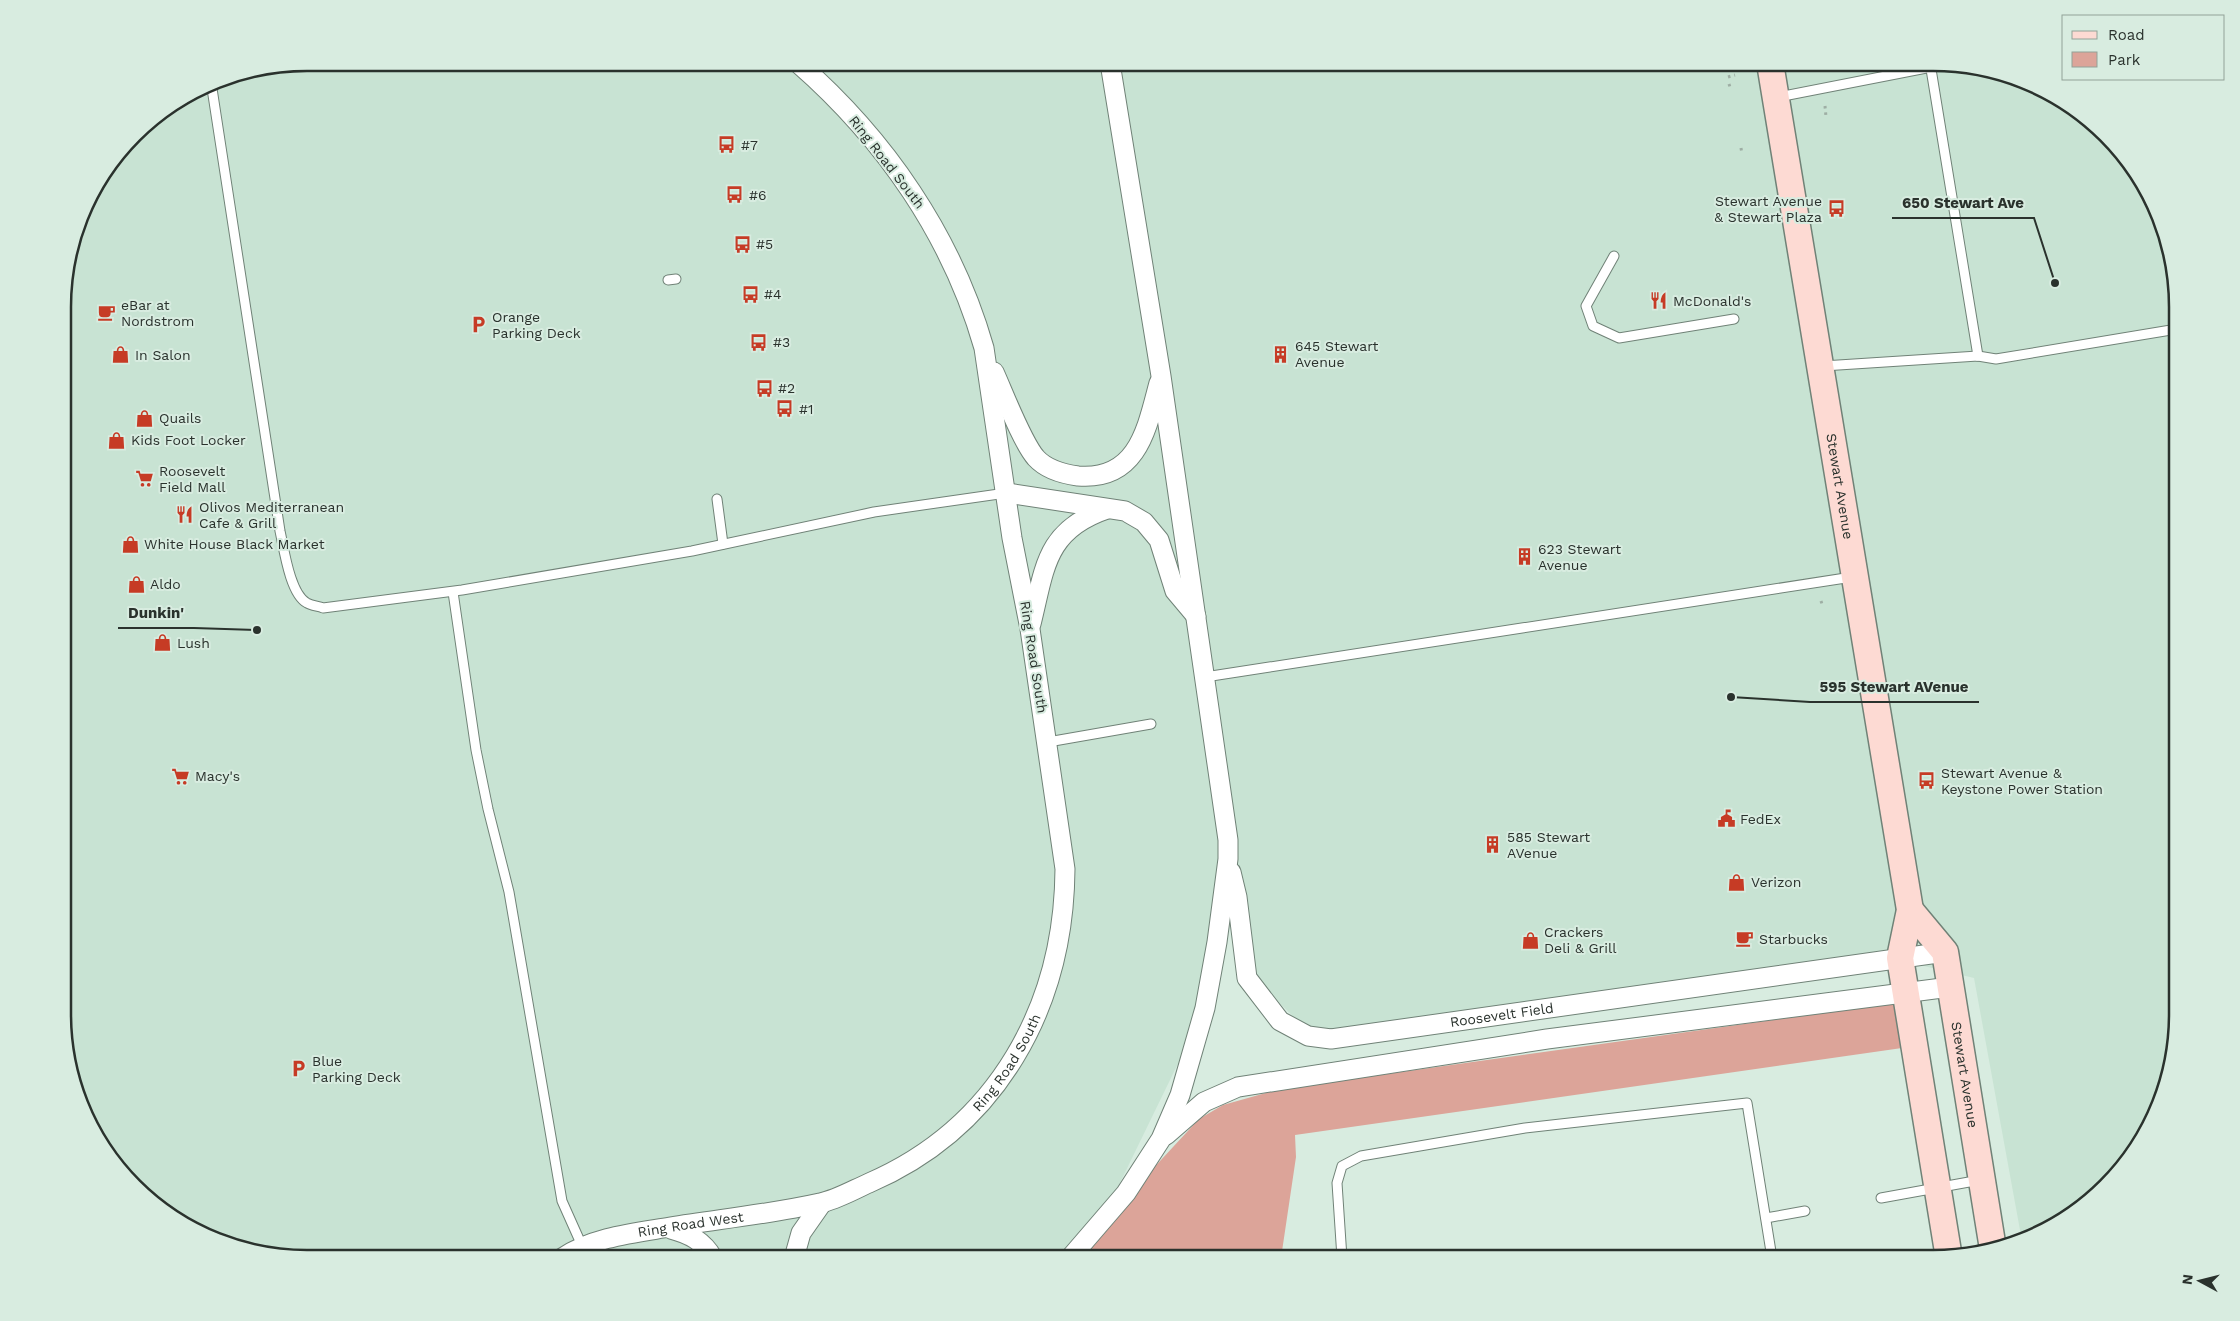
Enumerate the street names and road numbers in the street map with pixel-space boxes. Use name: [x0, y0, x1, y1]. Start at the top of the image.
street label: Ring Road South: [846, 112, 928, 212]
street label: Stewart Avenue: [1823, 432, 1857, 540]
street label: Ring Road South: [1017, 600, 1051, 714]
street label: Roosevelt Field: [1449, 1000, 1555, 1030]
street label: Ring Road South: [969, 1011, 1044, 1115]
street label: Stewart Avenue: [1948, 1021, 1981, 1129]
street label: Ring Road West: [636, 1208, 745, 1240]

